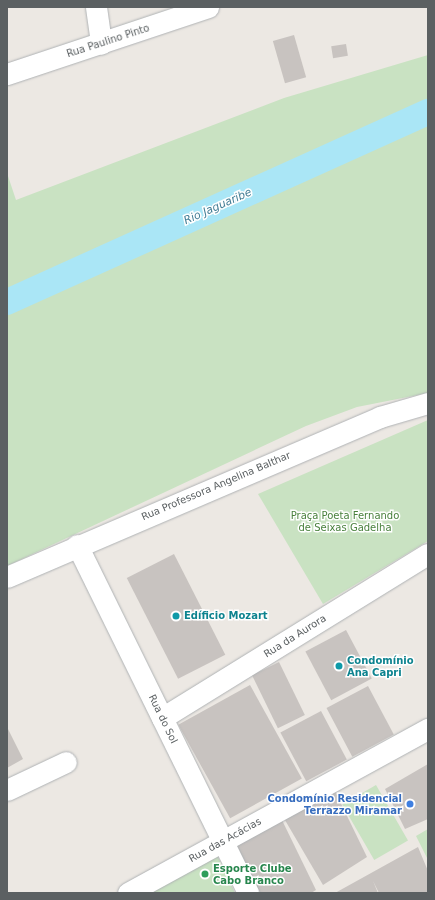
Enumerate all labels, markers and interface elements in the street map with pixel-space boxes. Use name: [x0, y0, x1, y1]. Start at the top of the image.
street label: Rua Paulino Pinto: [65, 22, 151, 60]
water label: Rio Jaguaribe: [182, 186, 254, 228]
street label: Rua Professora Angelina Balthar: [140, 449, 292, 523]
park label: Praça Poeta Fernando de Seixas Gadelha: [291, 509, 399, 532]
place label: Edíficio Mozart: [184, 610, 268, 622]
marker: Edíficio Mozart: [171, 611, 181, 621]
street label: Rua da Aurora: [262, 612, 328, 660]
place label: Condomínio Ana Capri: [347, 654, 414, 678]
marker: Condomínio Ana Capri: [334, 661, 344, 671]
street label: Rua do Sol: [146, 693, 180, 745]
place label: Condomínio Residencial Terrazzo Miramar: [267, 792, 402, 816]
marker: Condomínio Residencial Terrazzo Miramar: [405, 799, 415, 809]
street label: Rua das Acácias: [187, 815, 263, 865]
place label: Esporte Clube Cabo Branco: [213, 862, 292, 886]
marker: Esporte Clube Cabo Branco: [200, 869, 210, 879]

